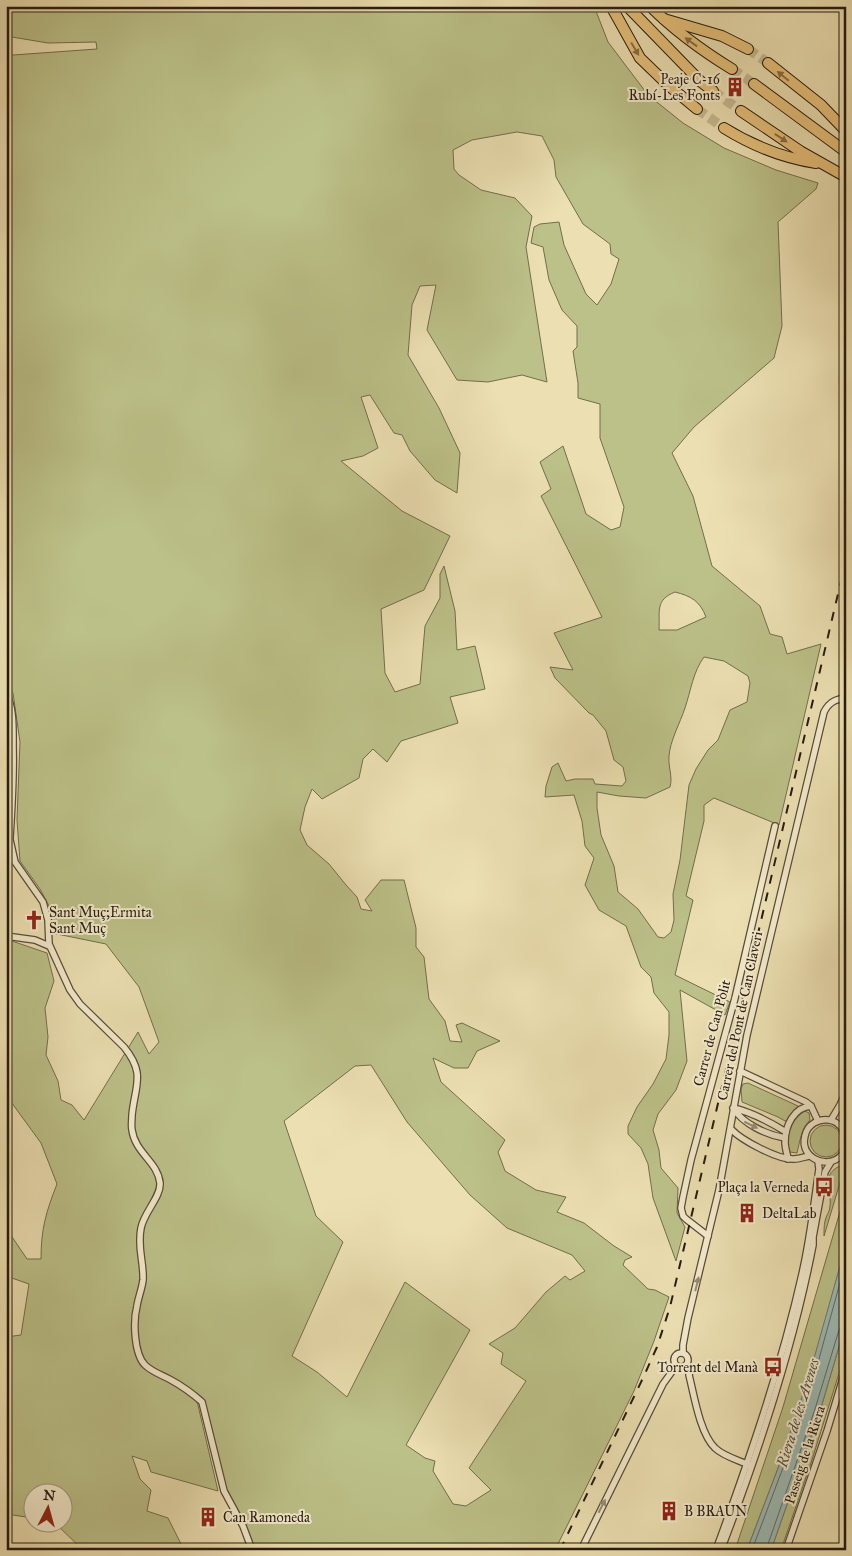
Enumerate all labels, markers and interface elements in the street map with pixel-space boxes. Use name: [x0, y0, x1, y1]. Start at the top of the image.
one-way arrow: [685, 36, 698, 47]
one-way arrow: [630, 42, 639, 55]
place label: Peaje C-16 Rubí-Les Fonts: [629, 71, 721, 104]
one-way arrow: [777, 71, 790, 82]
building icon: Peaje C-16 Rubí-Les Fonts: [724, 76, 746, 98]
one-way arrow: [775, 133, 788, 143]
place label: Sant Muç;Ermita Sant Muç: [49, 904, 152, 937]
church icon: Sant Muç;Ermita Sant Muç: [23, 909, 45, 931]
street label: Carrer del Pont de Can Claveri: [714, 930, 766, 1102]
street label: Carrer de Can Pòlit: [690, 978, 734, 1088]
one-way arrow: [744, 1121, 758, 1129]
bus stop icon: Plaça la Verneda: [813, 1176, 835, 1198]
place label: Plaça la Verneda: [718, 1179, 809, 1196]
building icon: DeltaLab: [736, 1202, 758, 1224]
place label: DeltaLab: [762, 1205, 817, 1222]
one-way arrow: [693, 1276, 701, 1291]
bus stop icon: Torrent del Manà: [762, 1356, 784, 1378]
water label: Riera de les Arenes: [773, 1356, 823, 1470]
place label: Torrent del Manà: [657, 1359, 758, 1376]
street label: Passeig de la Riera: [781, 1404, 829, 1506]
north arrow: [22, 1484, 72, 1534]
text: N: [43, 1486, 56, 1505]
one-way arrow: [598, 1499, 606, 1513]
building icon: B BRAUN: [658, 1500, 680, 1522]
place label: B BRAUN: [684, 1503, 747, 1520]
building icon: Can Ramoneda: [197, 1506, 219, 1528]
place label: Can Ramoneda: [223, 1509, 310, 1526]

